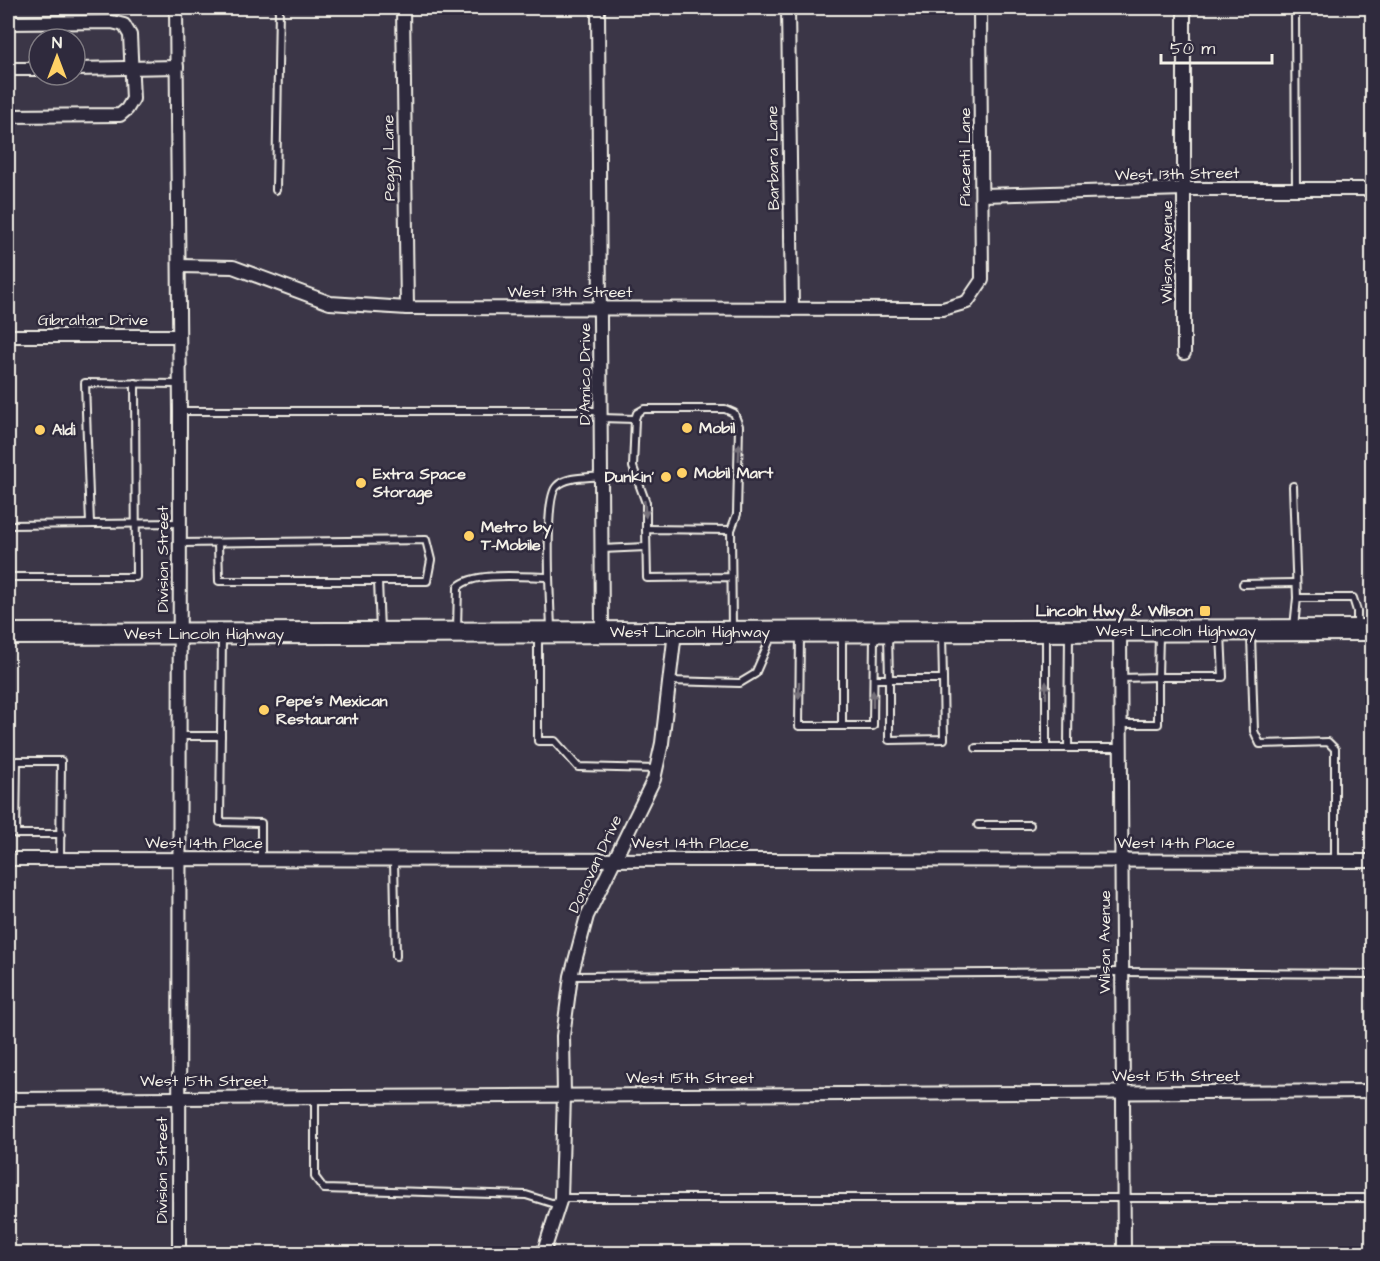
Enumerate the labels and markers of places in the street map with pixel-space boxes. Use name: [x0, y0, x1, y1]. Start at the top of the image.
place label: Mobil: [699, 417, 736, 439]
place label: Aldi: [52, 419, 76, 441]
marker: Mobil: [680, 421, 694, 435]
marker: Aldi: [33, 423, 47, 437]
place label: Mobil Mart: [694, 462, 774, 484]
place label: Extra Space Storage: [372, 463, 466, 505]
place label: Dunkin': [605, 466, 654, 488]
marker: Mobil Mart: [675, 466, 689, 480]
marker: Dunkin': [659, 470, 673, 484]
marker: Extra Space Storage: [354, 476, 368, 490]
place label: Metro by T-Mobile: [480, 516, 552, 556]
marker: Metro by T-Mobile: [462, 529, 476, 543]
place label: Lincoln Hwy & Wilson: [1036, 600, 1193, 623]
marker: Lincoln Hwy & Wilson: [1198, 604, 1212, 618]
place label: Pepe's Mexican Restaurant: [276, 690, 388, 730]
marker: Pepe's Mexican Restaurant: [257, 703, 271, 717]

